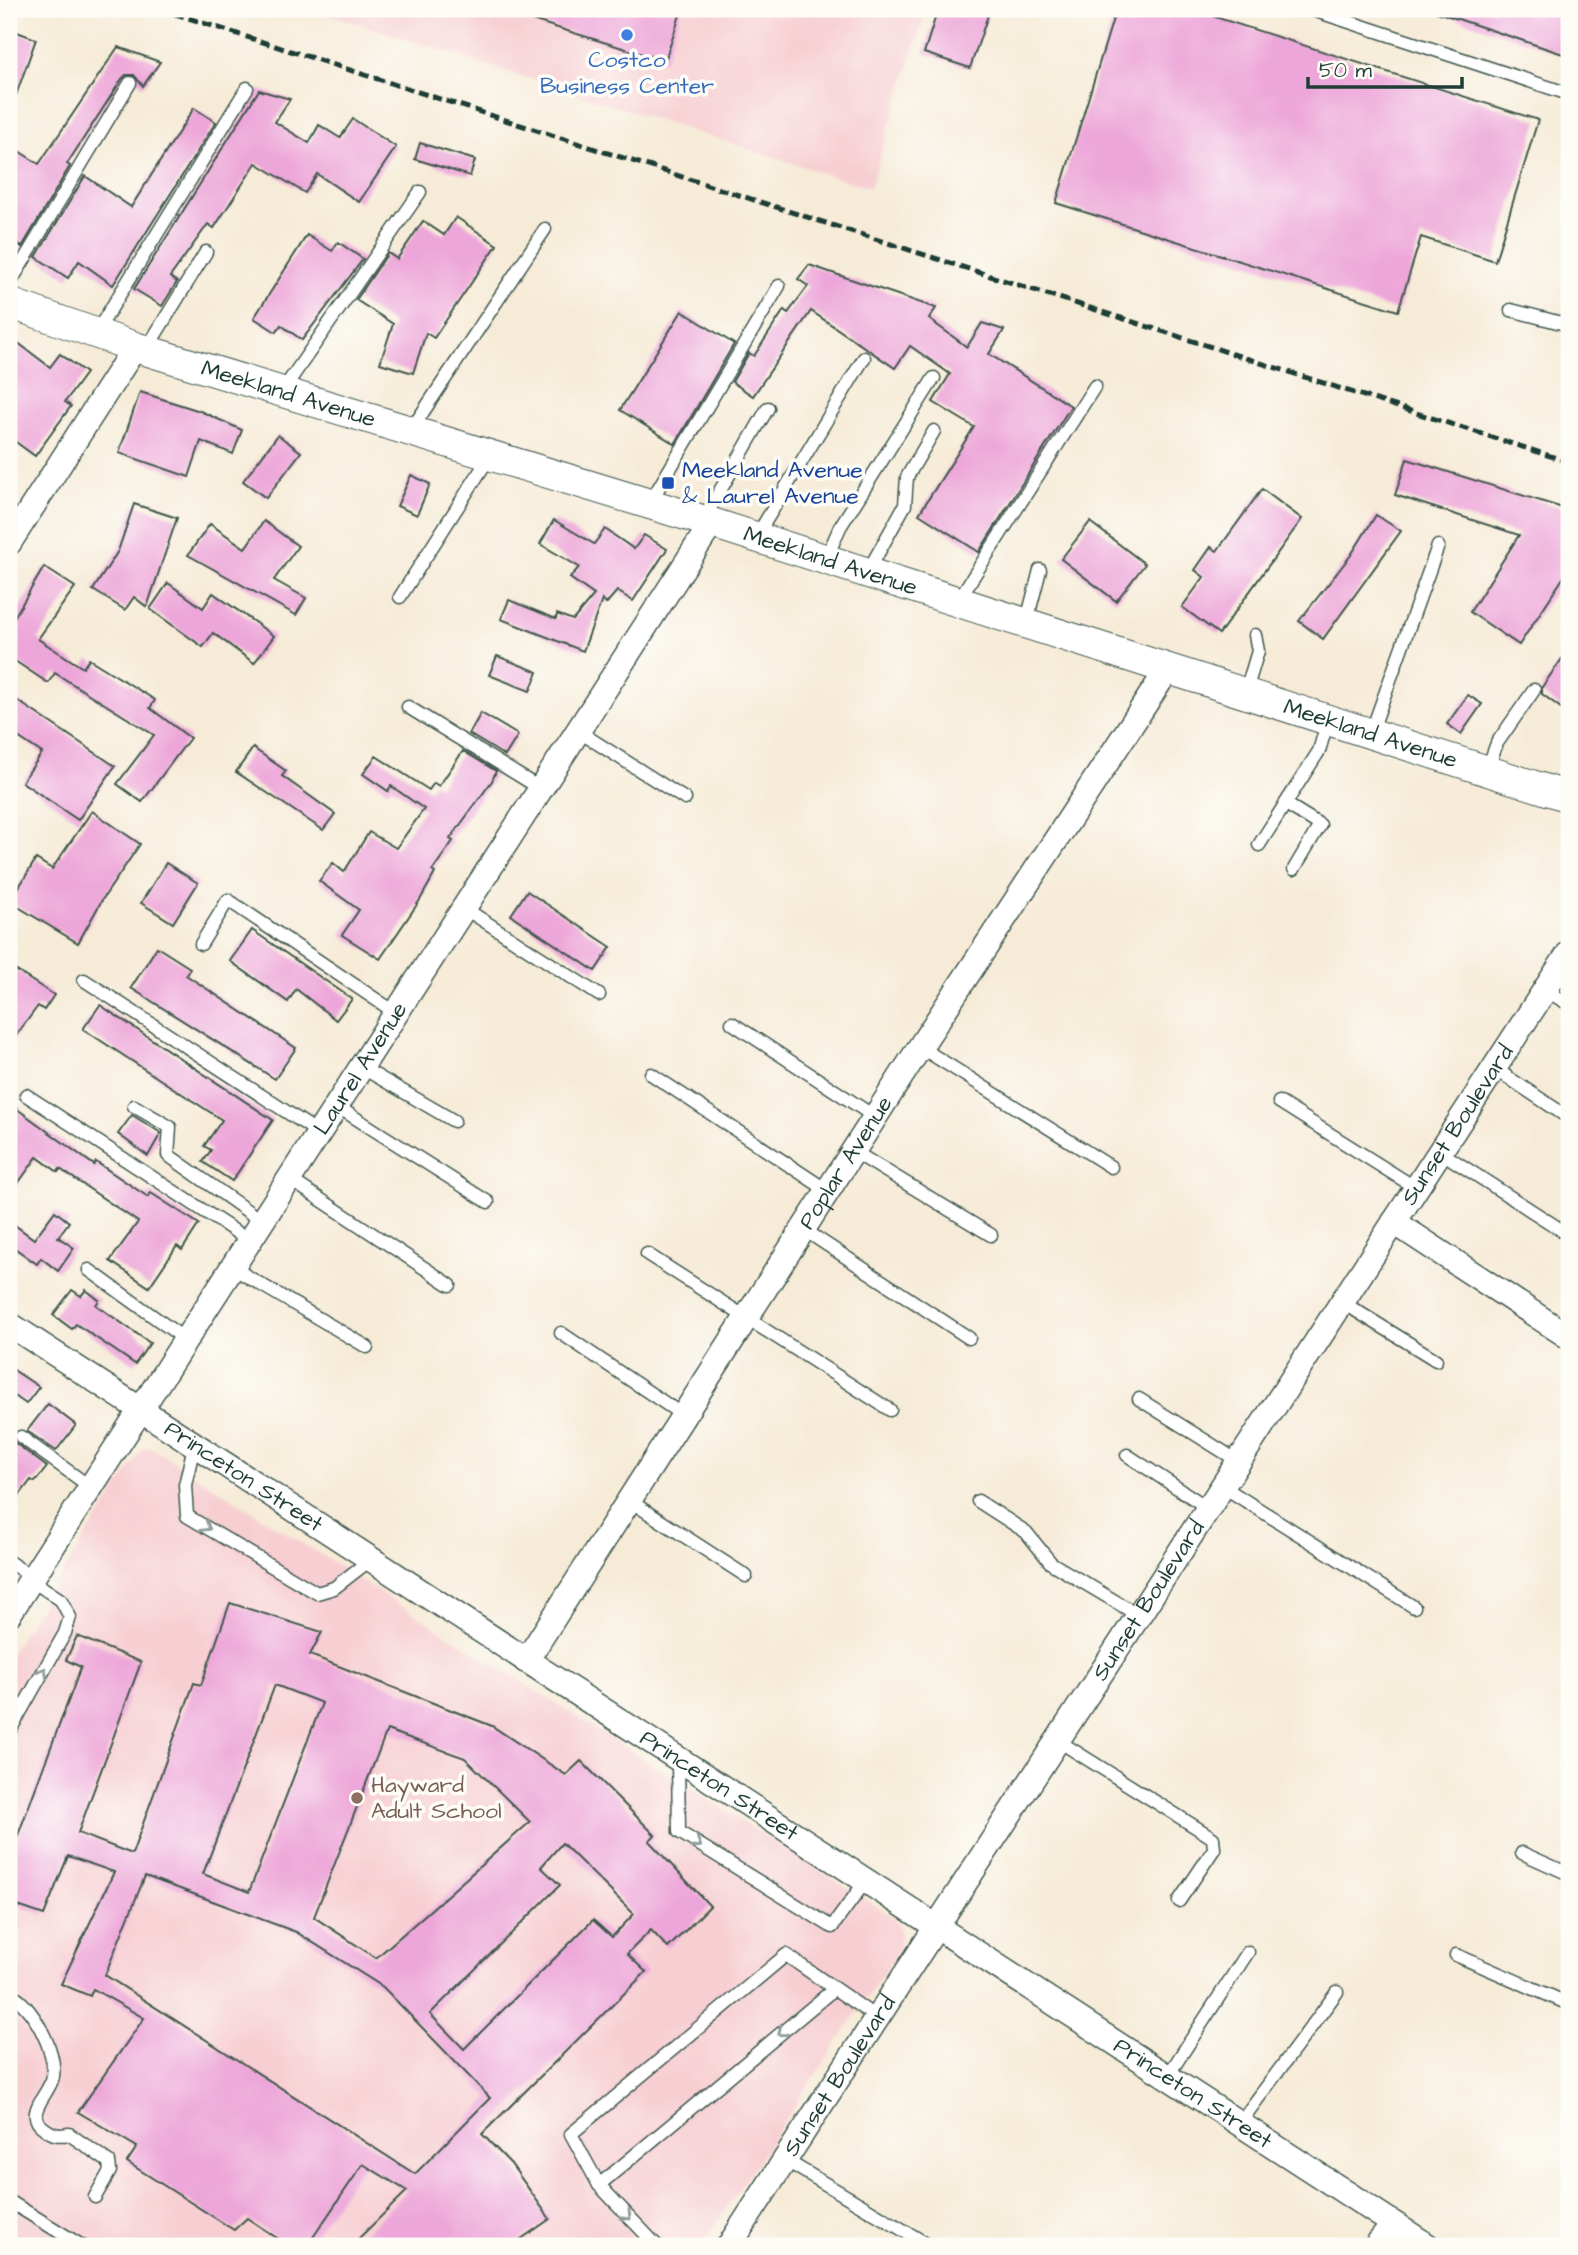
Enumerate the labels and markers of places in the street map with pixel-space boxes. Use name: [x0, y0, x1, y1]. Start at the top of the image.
marker: Costco Business Center: [619, 27, 635, 43]
place label: Costco Business Center: [540, 44, 714, 102]
place label: Meekland Avenue & Laurel Avenue: [682, 454, 863, 512]
marker: Meekland Avenue & Laurel Avenue: [660, 475, 676, 491]
place label: Hayward Adult School: [371, 1769, 502, 1827]
marker: Hayward Adult School: [349, 1790, 365, 1806]

